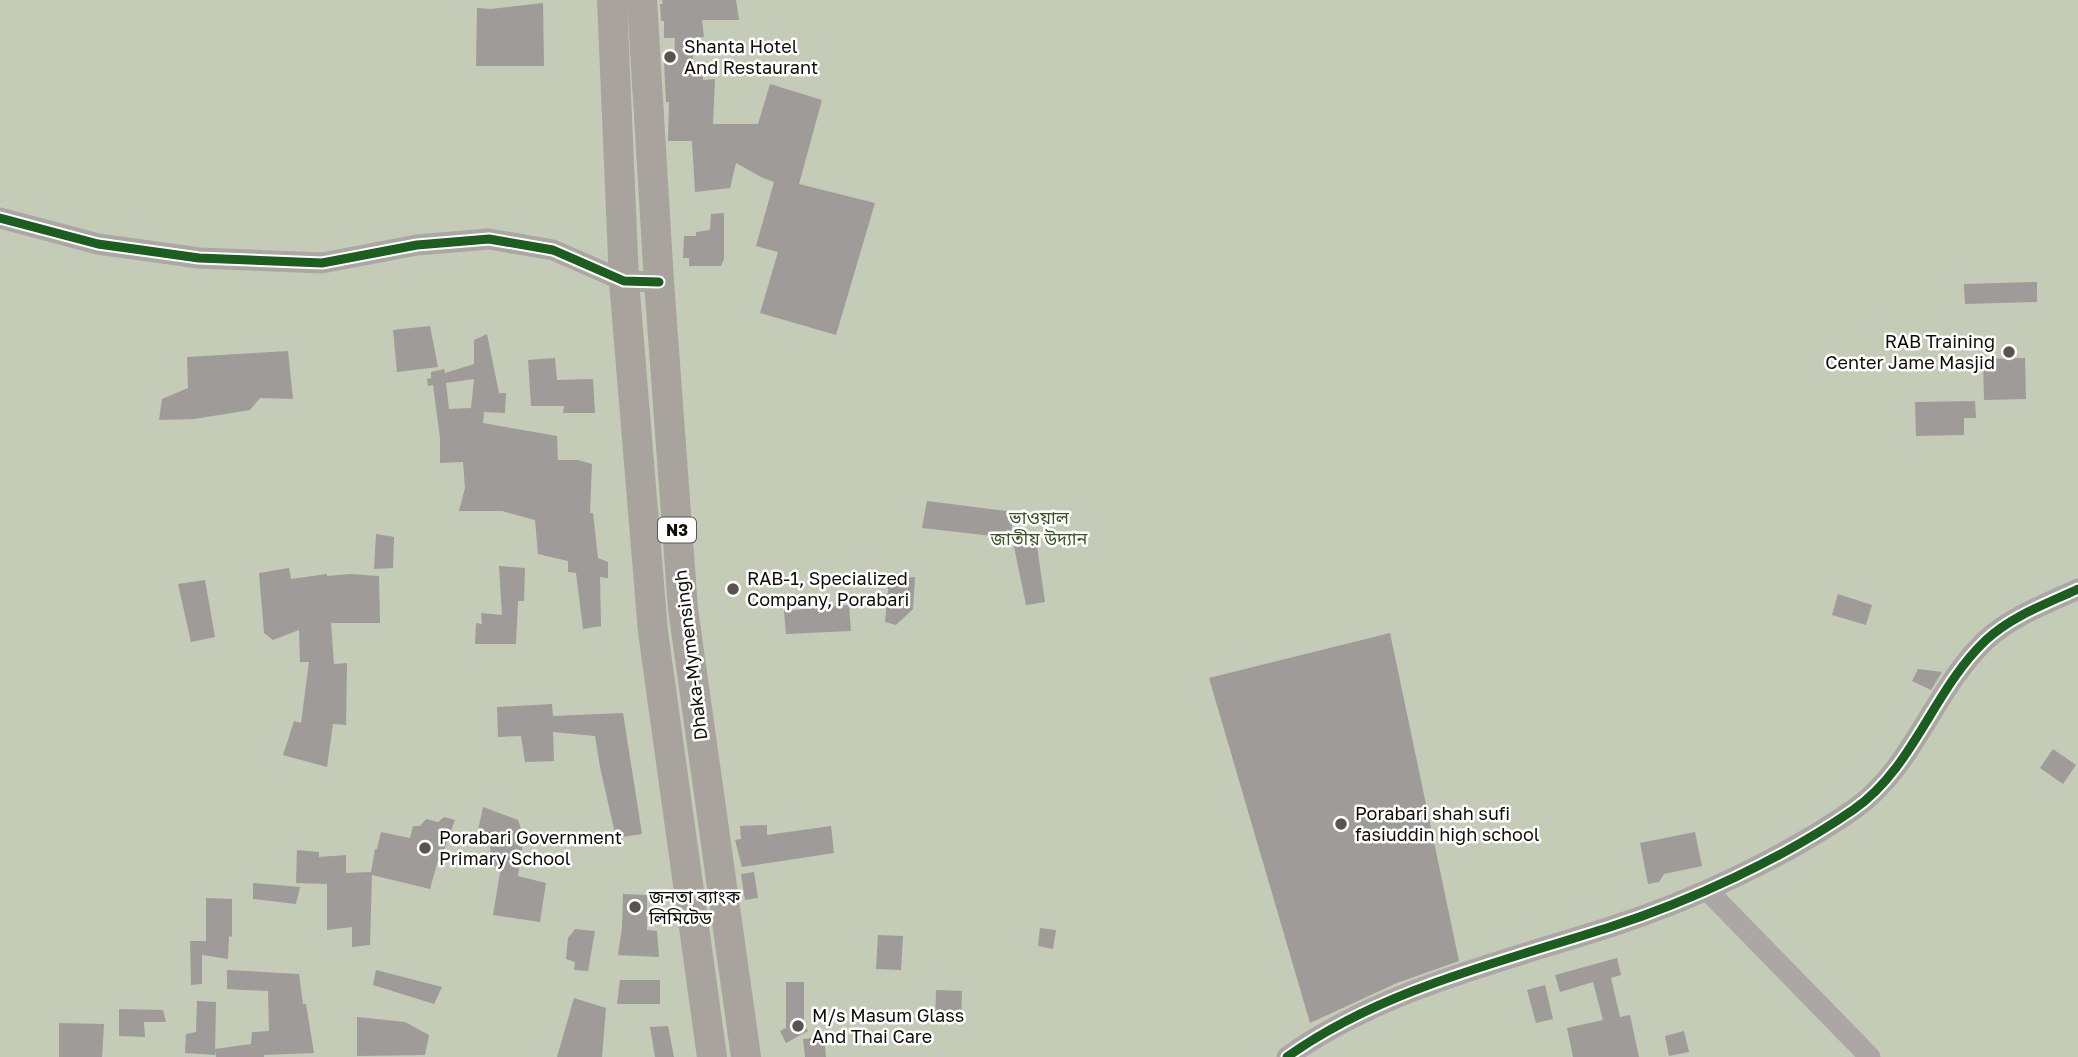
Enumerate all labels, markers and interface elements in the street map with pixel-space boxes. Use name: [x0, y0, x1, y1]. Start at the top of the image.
place label: Shanta Hotel And Restaurant: [684, 35, 818, 78]
marker: Shanta Hotel And Restaurant: [662, 49, 678, 65]
place label: RAB Training Center Jame Masjid: [1825, 330, 1995, 373]
marker: RAB Training Center Jame Masjid: [2001, 344, 2017, 360]
park label: ভাওয়াল জাতীয় উদ্যান: [990, 506, 1089, 549]
road number: N3: [658, 517, 696, 542]
place label: RAB-1, Specialized Company, Porabari: [747, 567, 909, 610]
street label: Dhaka-Mymensingh: [669, 569, 711, 742]
marker: RAB-1, Specialized Company, Porabari: [725, 581, 741, 597]
place label: Porabari shah sufi fasiuddin high school: [1355, 802, 1540, 845]
marker: Porabari shah sufi fasiuddin high school: [1333, 816, 1349, 832]
place label: Porabari Government Primary School: [439, 826, 622, 869]
marker: Porabari Government Primary School: [417, 840, 433, 856]
place label: জনতা ব্যাংক লিমিটেড: [648, 885, 741, 928]
marker: জনতা ব্যাংক লিমিটেড: [627, 899, 643, 915]
place label: M/s Masum Glass And Thai Care: [812, 1004, 964, 1047]
marker: M/s Masum Glass And Thai Care: [790, 1018, 806, 1034]

